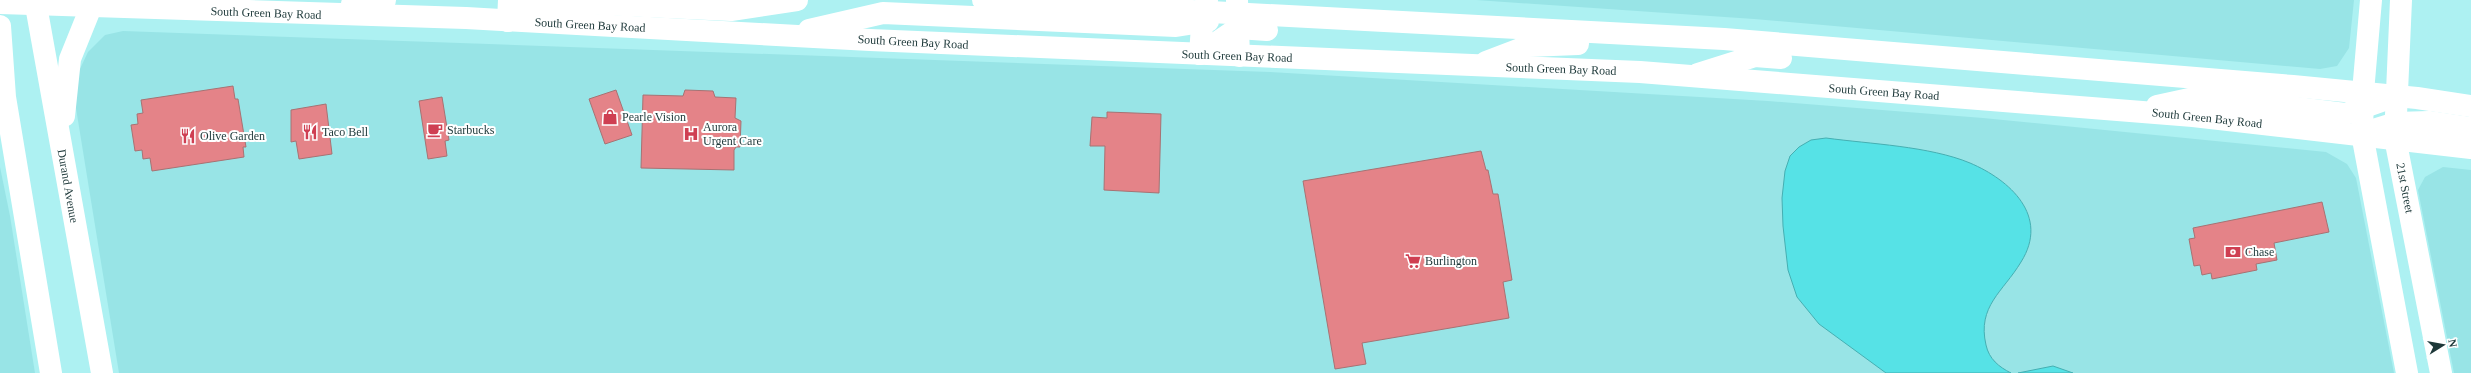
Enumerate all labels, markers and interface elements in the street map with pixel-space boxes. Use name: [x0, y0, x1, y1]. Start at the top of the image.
street label: South Green Bay Road: [210, 4, 322, 22]
street label: South Green Bay Road: [534, 15, 646, 35]
street label: South Green Bay Road: [857, 32, 969, 52]
street label: South Green Bay Road: [1181, 47, 1293, 65]
street label: South Green Bay Road: [1505, 60, 1617, 78]
street label: South Green Bay Road: [1828, 81, 1940, 103]
street label: South Green Bay Road: [2151, 105, 2263, 131]
shop icon: Pearle Vision: [601, 108, 619, 126]
place label: Pearle Vision: [622, 110, 686, 124]
place label: Aurora Urgent Care: [703, 120, 762, 148]
cafe icon: Starbucks: [426, 121, 444, 139]
restaurant icon: Taco Bell: [301, 123, 319, 141]
place label: Starbucks: [447, 123, 495, 137]
place label: Taco Bell: [322, 125, 369, 139]
hospital icon: Aurora Urgent Care: [682, 125, 700, 143]
restaurant icon: Olive Garden: [179, 127, 197, 145]
place label: Olive Garden: [200, 129, 265, 143]
street label: Durand Avenue: [55, 148, 81, 224]
street label: 21st Street: [2393, 162, 2417, 215]
bank icon: Chase: [2224, 243, 2242, 261]
place label: Chase: [2245, 245, 2274, 259]
supermarket icon: Burlington: [1404, 252, 1422, 270]
place label: Burlington: [1425, 254, 1477, 268]
north arrow: [2423, 325, 2463, 365]
text: N: [2446, 338, 2459, 348]

